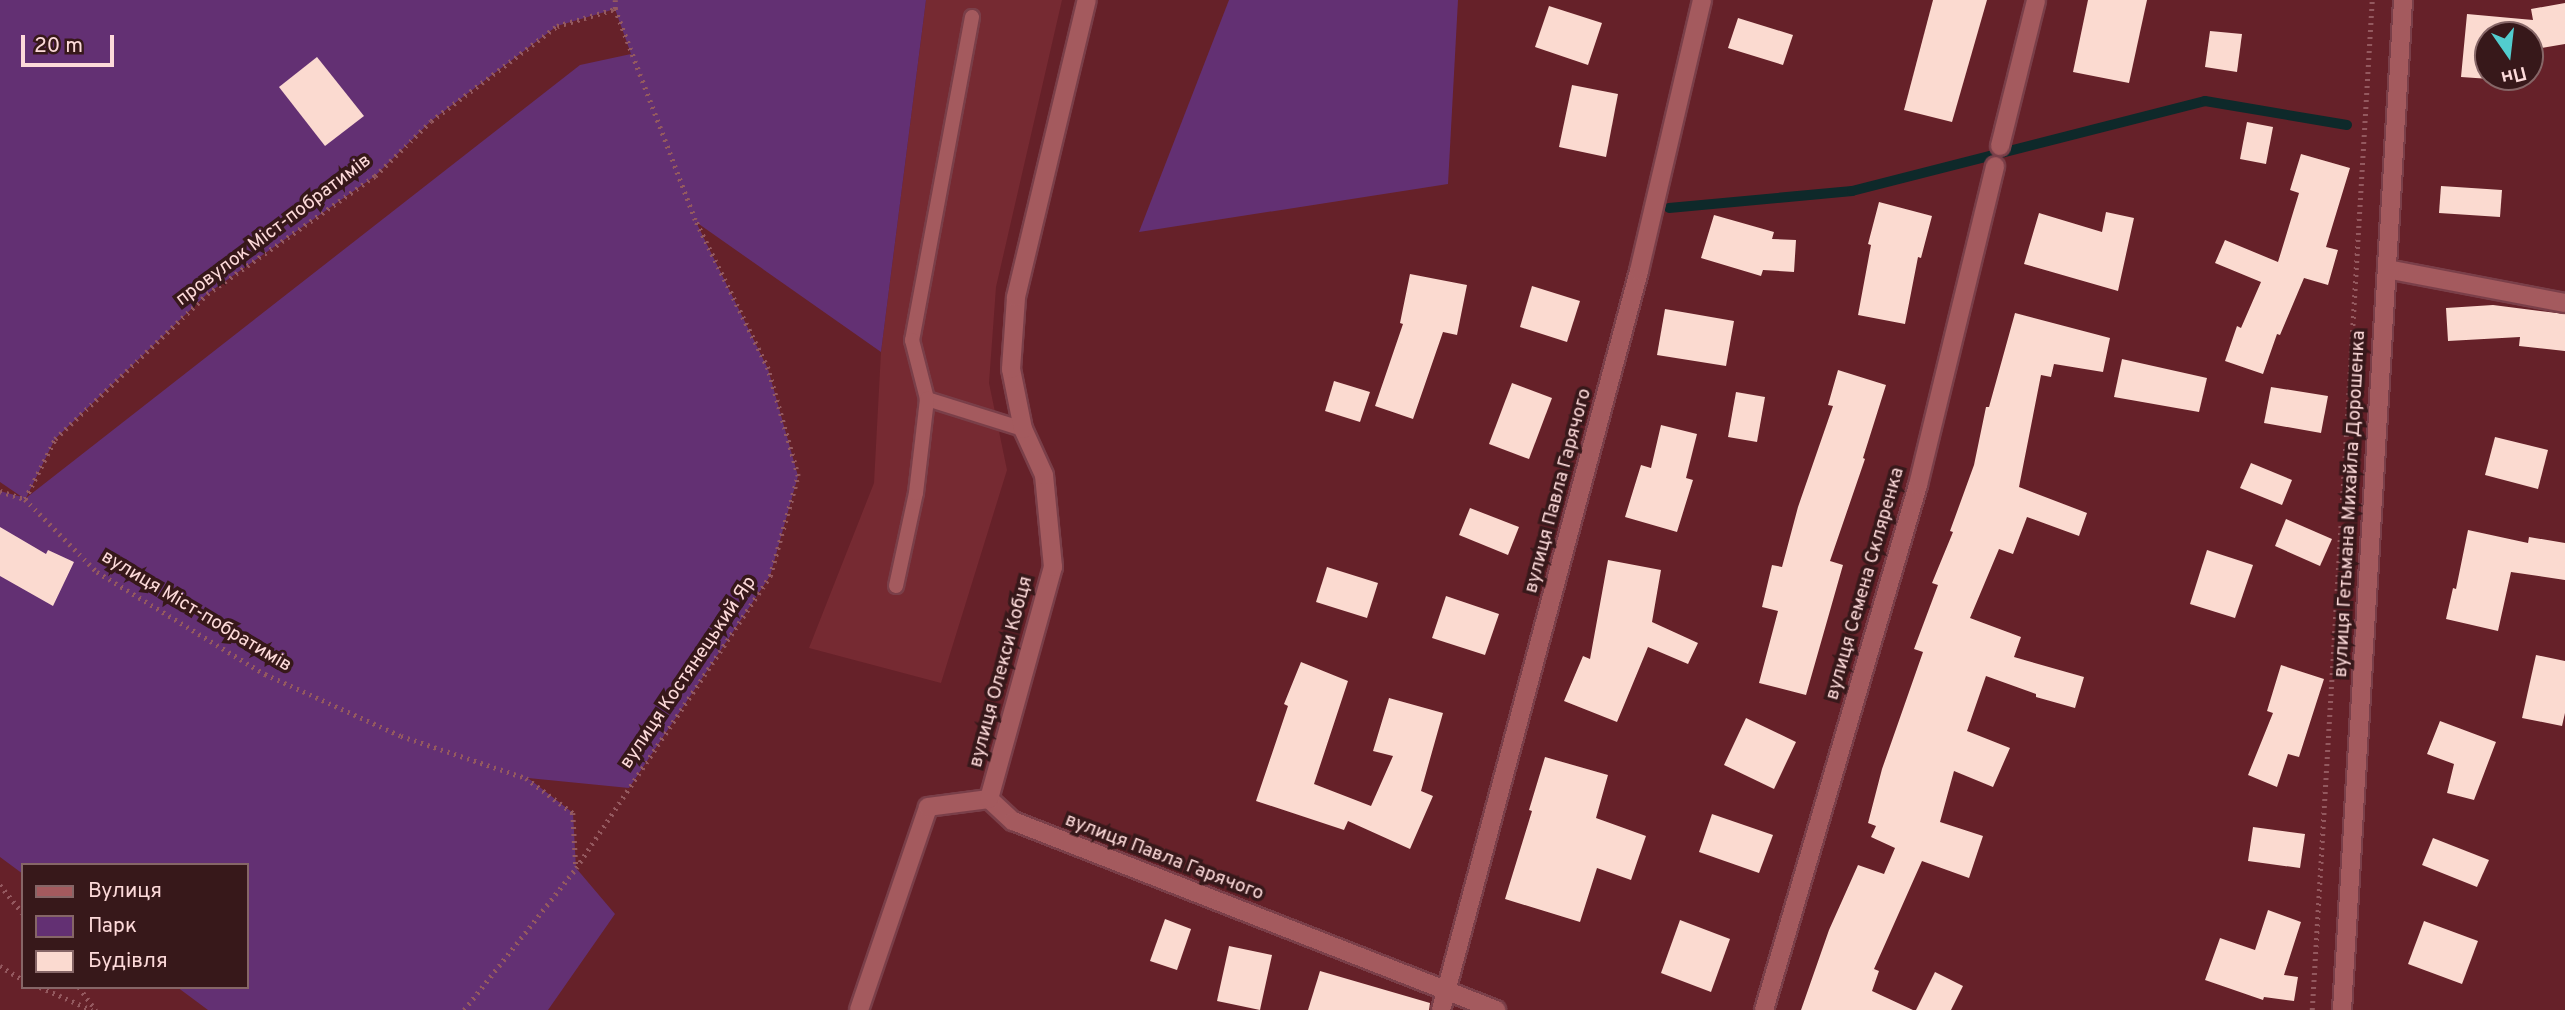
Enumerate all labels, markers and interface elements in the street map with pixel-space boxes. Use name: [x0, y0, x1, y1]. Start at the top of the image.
scale bar: [24, 21, 117, 65]
north arrow: [2474, 21, 2544, 91]
text: 20 m: [34, 33, 83, 60]
text: Пн: [2498, 60, 2529, 89]
street label: провулок Міст-побратимів: [172, 150, 376, 312]
street label: вулиця Гетьмана Михайла Дорошенка: [2331, 330, 2371, 678]
street label: вулиця Павла Гарячого: [1521, 386, 1597, 596]
street label: вулиця Семена Скляренка: [1822, 465, 1910, 703]
street label: вулиця Міст-побратимів: [97, 546, 295, 678]
street label: вулиця Костянецький Яр: [616, 572, 762, 774]
street label: вулиця Олекси Кобця: [966, 574, 1038, 770]
street label: вулиця Павла Гарячого: [1061, 810, 1267, 906]
legend: [21, 863, 248, 989]
text: Вулиця: [88, 878, 162, 905]
text: Парк: [88, 913, 137, 940]
text: Будівля: [88, 948, 168, 975]

